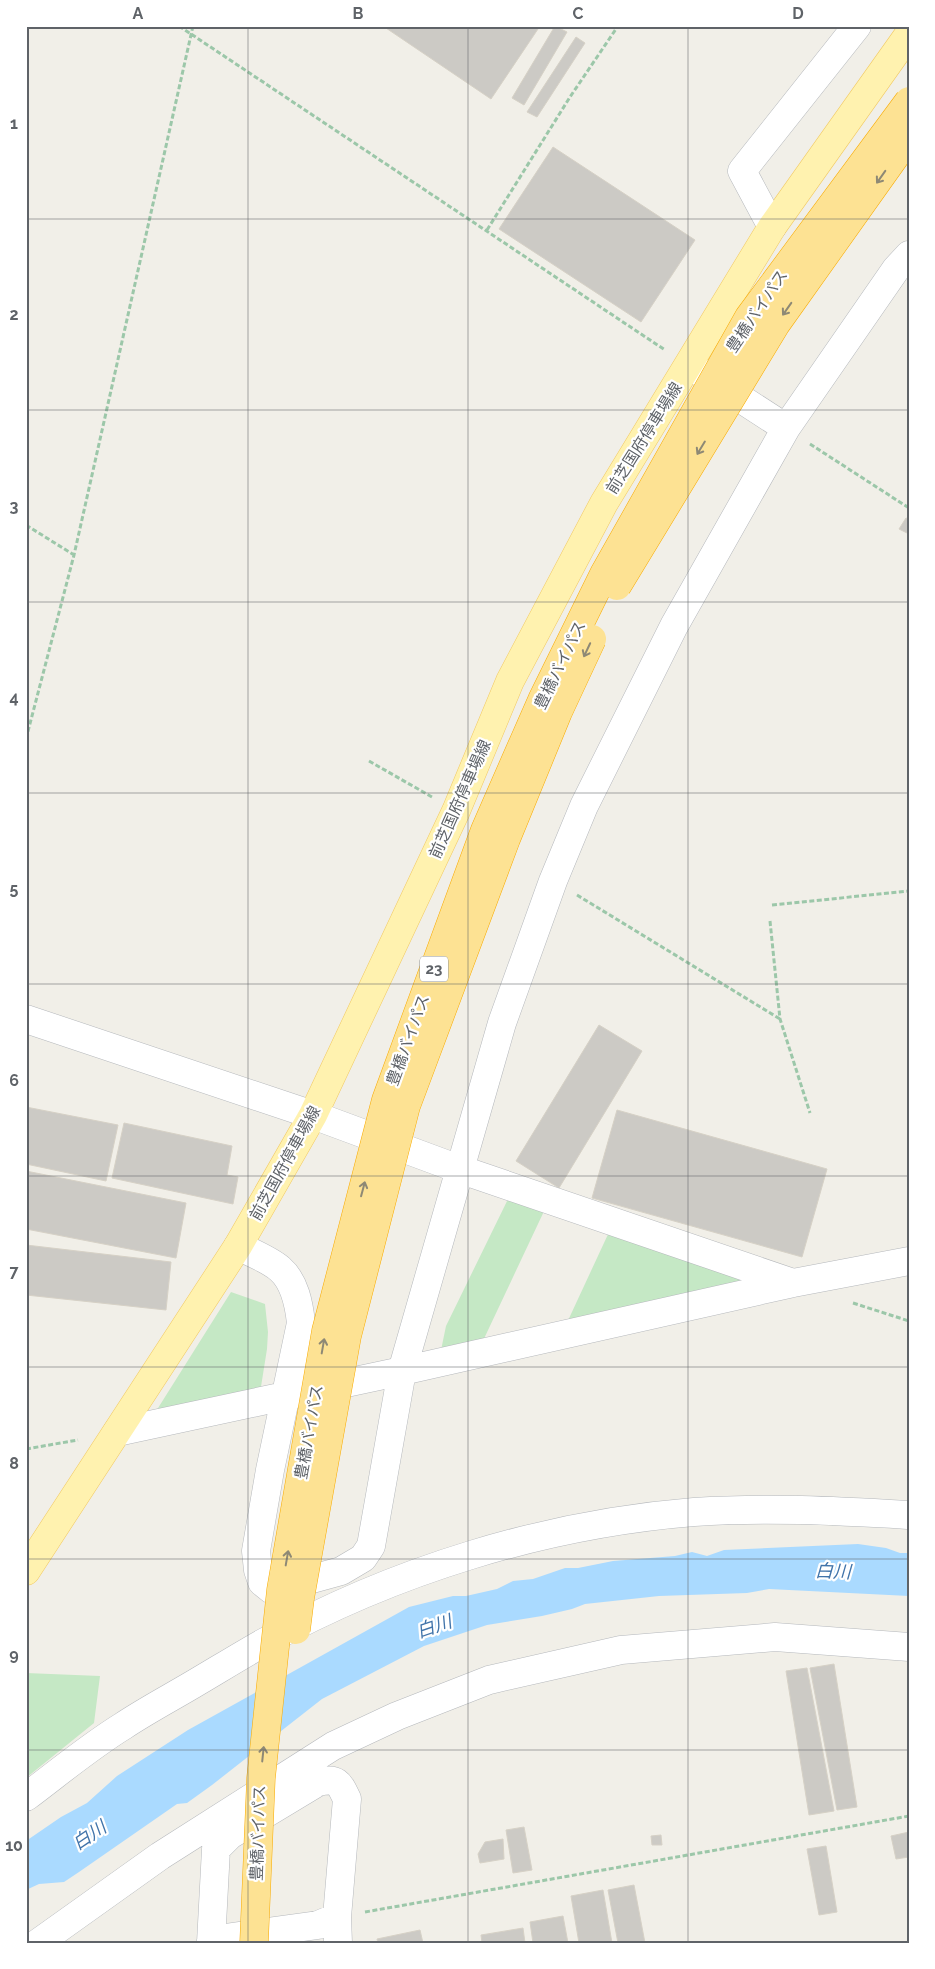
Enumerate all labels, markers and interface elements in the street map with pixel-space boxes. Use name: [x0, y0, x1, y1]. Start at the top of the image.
text: A: [133, 4, 144, 23]
text: B: [353, 4, 364, 23]
text: C: [573, 4, 584, 23]
text: D: [792, 4, 804, 23]
text: 1: [10, 114, 18, 133]
one-way arrow: [875, 170, 886, 183]
street label: 豊橋バイパス: [722, 266, 792, 356]
one-way arrow: [782, 302, 792, 316]
text: 2: [9, 305, 19, 324]
street label: 前芝国府停車場線: [602, 379, 686, 497]
one-way arrow: [696, 440, 706, 454]
text: 3: [10, 497, 19, 516]
street label: 豊橋バイパス: [530, 618, 590, 712]
one-way arrow: [582, 642, 592, 657]
text: 4: [9, 688, 19, 707]
street label: 前芝国府停車場線: [425, 737, 495, 861]
text: 5: [10, 879, 19, 898]
road number: 23: [420, 956, 448, 982]
street label: 豊橋バイパス: [383, 992, 433, 1088]
text: 6: [9, 1071, 19, 1090]
street label: 前芝国府停車場線: [246, 1102, 324, 1224]
one-way arrow: [359, 1181, 368, 1197]
text: 7: [10, 1262, 19, 1281]
one-way arrow: [319, 1339, 329, 1355]
street label: 豊橋バイパス: [291, 1383, 327, 1481]
text: 8: [9, 1454, 19, 1473]
one-way arrow: [282, 1551, 292, 1567]
water label: 白川: [815, 1560, 853, 1582]
water label: 白川: [414, 1610, 456, 1642]
text: 9: [9, 1645, 19, 1664]
one-way arrow: [258, 1747, 268, 1763]
street label: 豊橋バイパス: [247, 1785, 269, 1881]
water label: 白川: [68, 1815, 111, 1854]
text: 10: [5, 1836, 23, 1855]

